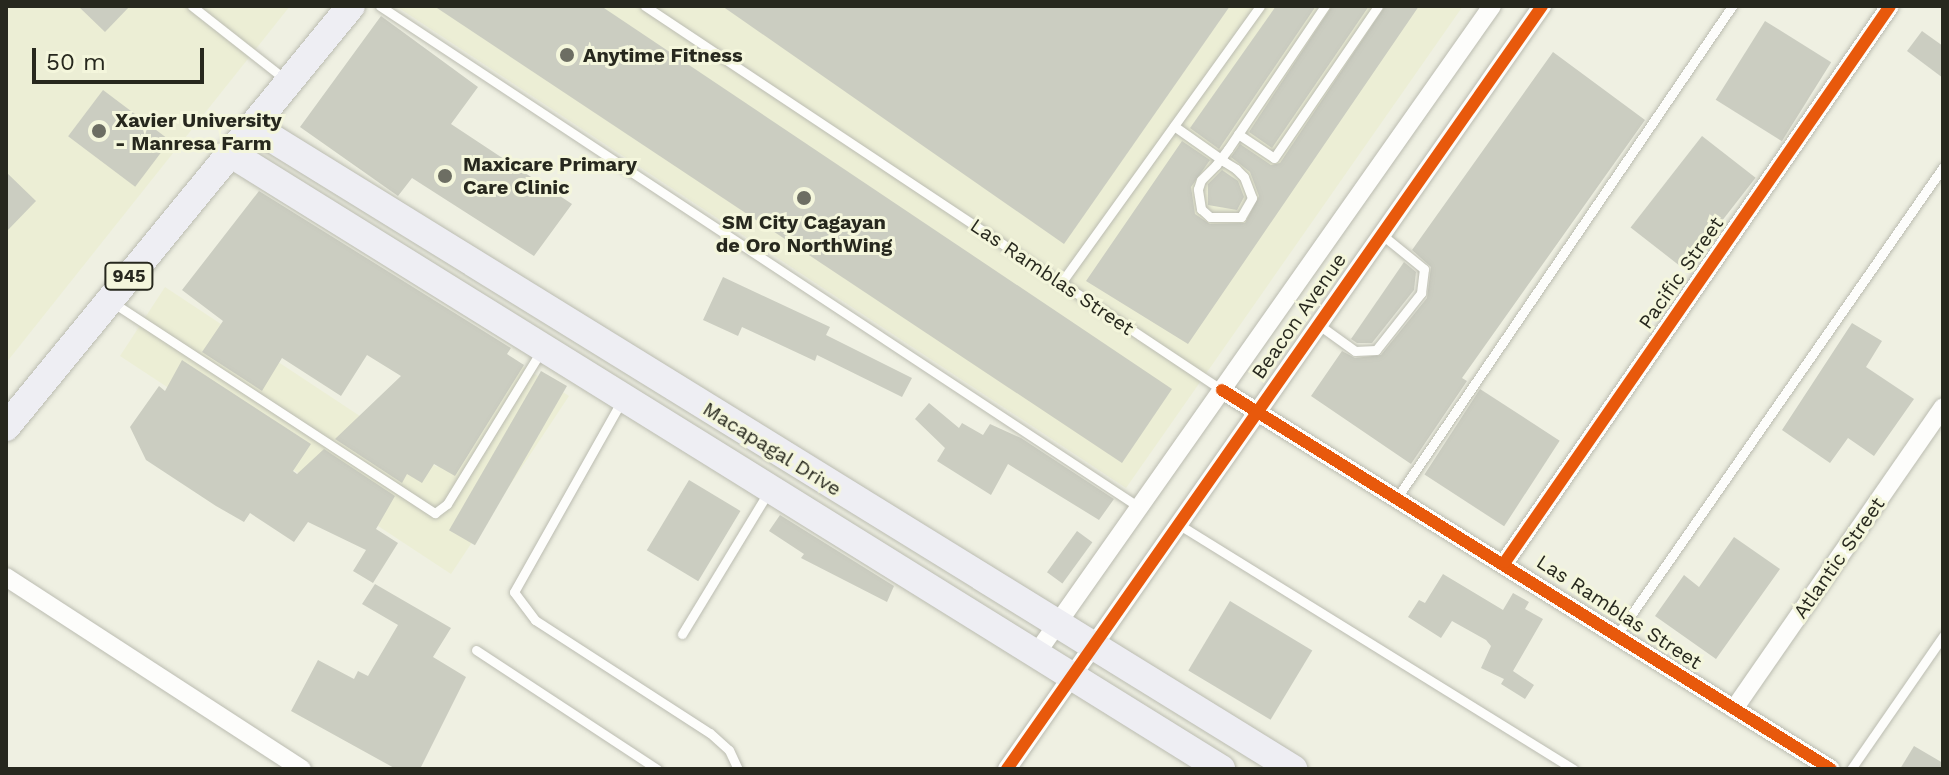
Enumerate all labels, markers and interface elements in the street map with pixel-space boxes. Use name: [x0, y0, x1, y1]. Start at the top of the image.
scale bar: [36, 32, 208, 82]
place label: Anytime Fitness: [583, 43, 743, 67]
marker: Anytime Fitness: [558, 46, 576, 64]
text: 50 m: [46, 48, 106, 76]
place label: Xavier University - Manresa Farm: [115, 108, 282, 155]
marker: Xavier University - Manresa Farm: [90, 122, 108, 140]
place label: Maxicare Primary Care Clinic: [463, 152, 637, 199]
marker: Maxicare Primary Care Clinic: [434, 165, 456, 187]
marker: SM City Cagayan de Oro NorthWing: [795, 189, 813, 207]
place label: SM City Cagayan de Oro NorthWing: [716, 210, 892, 257]
street label: Pacific Street: [1633, 212, 1729, 334]
street label: Las Ramblas Street: [966, 213, 1138, 341]
street label: Beacon Avenue: [1246, 248, 1352, 384]
road number: 945: [103, 262, 155, 290]
street label: Macapagal Drive: [698, 397, 846, 501]
street label: Atlantic Street: [1788, 493, 1890, 623]
street label: Las Ramblas Street: [1532, 550, 1706, 674]

